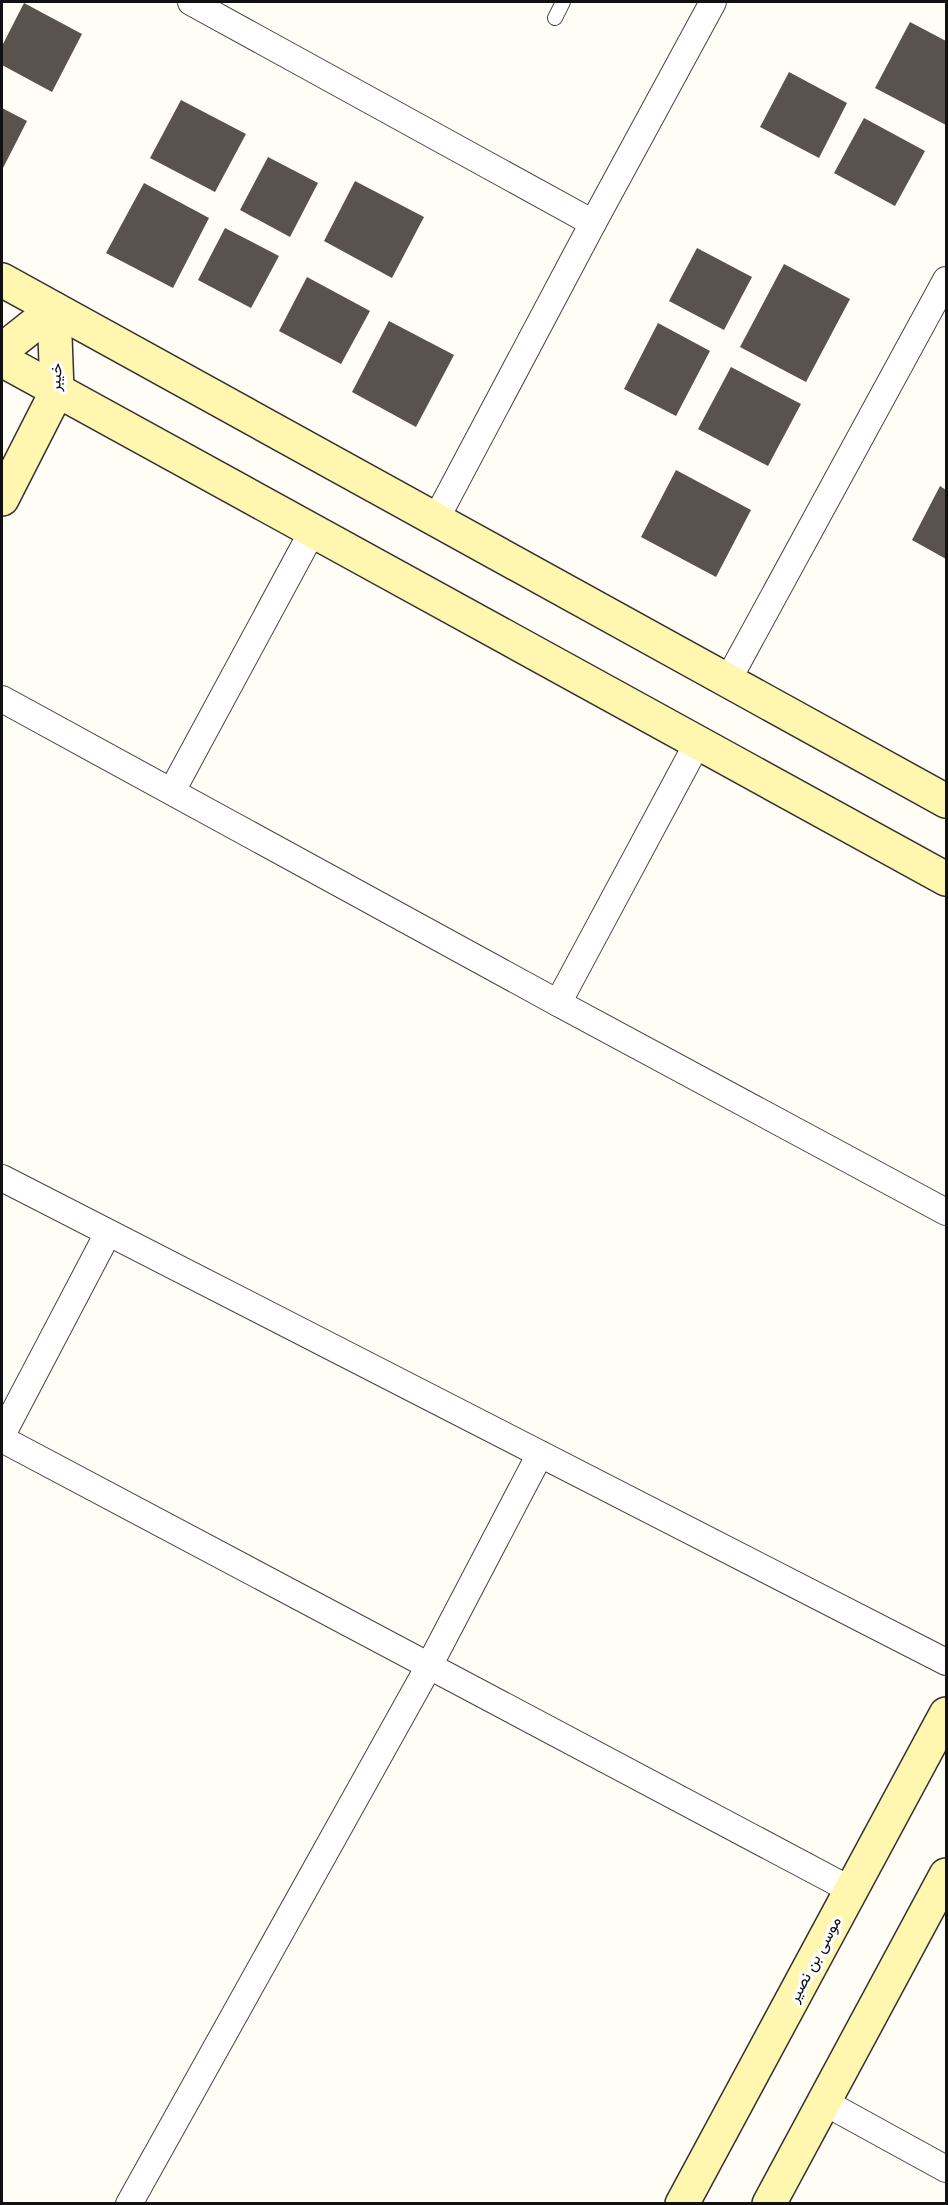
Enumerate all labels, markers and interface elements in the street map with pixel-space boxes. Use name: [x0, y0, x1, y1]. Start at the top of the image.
street label: خيبر: [44, 362, 67, 393]
street label: موسى بن نصير: [783, 1913, 846, 2007]

